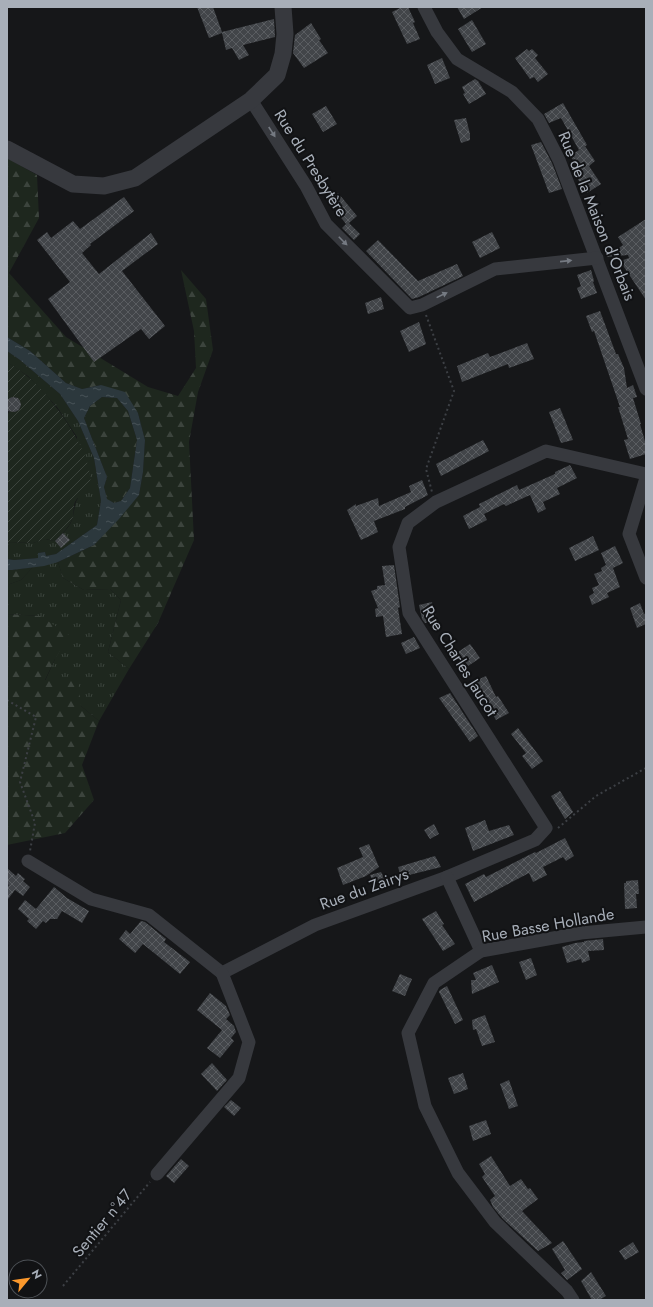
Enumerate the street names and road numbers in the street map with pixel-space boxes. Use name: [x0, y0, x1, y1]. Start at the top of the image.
street label: Rue du Presbytère: [269, 105, 353, 221]
street label: Rue de la Maison d'Orbais: [552, 128, 642, 304]
street label: Rue Charles Jaucot: [417, 601, 503, 721]
street label: Rue du Zairys: [316, 862, 412, 916]
street label: Rue Basse Hollande: [480, 902, 616, 948]
street label: Sentier n°47: [67, 1184, 138, 1262]

